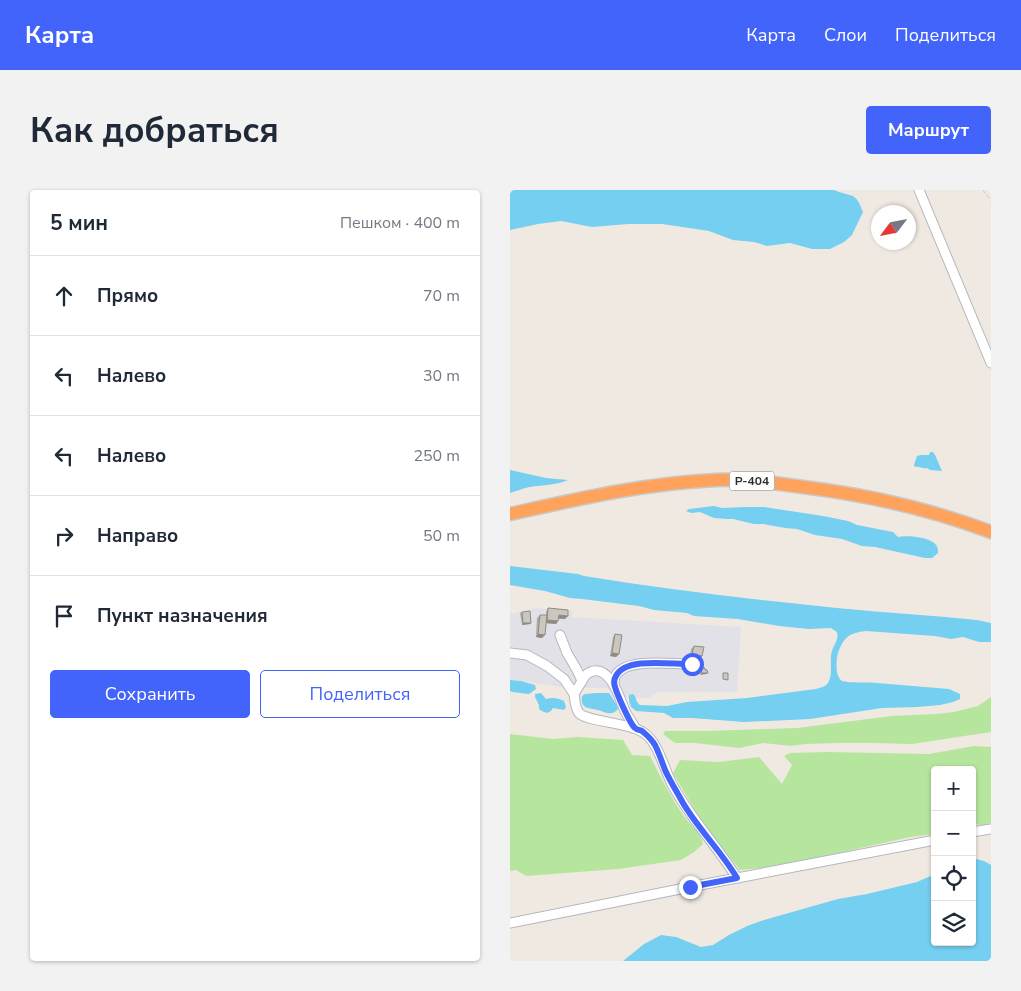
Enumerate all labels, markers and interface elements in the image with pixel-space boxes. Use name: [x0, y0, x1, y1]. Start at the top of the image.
text: Карта: [25, 19, 94, 51]
text: Карта: [746, 23, 796, 47]
text: Слои: [824, 23, 867, 47]
text: Поделиться: [895, 23, 996, 47]
button: Маршрут: [866, 106, 991, 154]
text: Как добраться: [30, 107, 279, 154]
north arrow: [871, 205, 916, 250]
text: 5 мин: [50, 209, 108, 237]
text: Пешком · 400 m: [340, 212, 460, 234]
icon: ahead: [50, 282, 78, 310]
text: Прямо: [97, 283, 158, 309]
text: 70 m: [423, 285, 460, 307]
icon: left: [50, 362, 78, 390]
text: Налево: [97, 363, 166, 389]
text: 30 m: [423, 365, 460, 387]
icon: left: [50, 442, 78, 470]
text: Налево: [97, 443, 166, 469]
text: 250 m: [413, 445, 460, 467]
road number: Р-404: [730, 472, 774, 490]
icon: right: [50, 522, 78, 550]
text: Направо: [97, 523, 178, 549]
text: 50 m: [423, 525, 460, 547]
icon: arrive: [50, 602, 78, 630]
text: Пункт назначения: [97, 603, 268, 629]
route start: [681, 653, 704, 676]
button: Сохранить: [50, 670, 250, 718]
button: Поделиться: [260, 670, 460, 718]
map controls: [931, 766, 976, 946]
button: +: [931, 766, 976, 811]
button: −: [931, 811, 976, 856]
button: locate: [931, 856, 976, 901]
route end: [679, 876, 702, 899]
button: layers: [931, 901, 976, 946]

